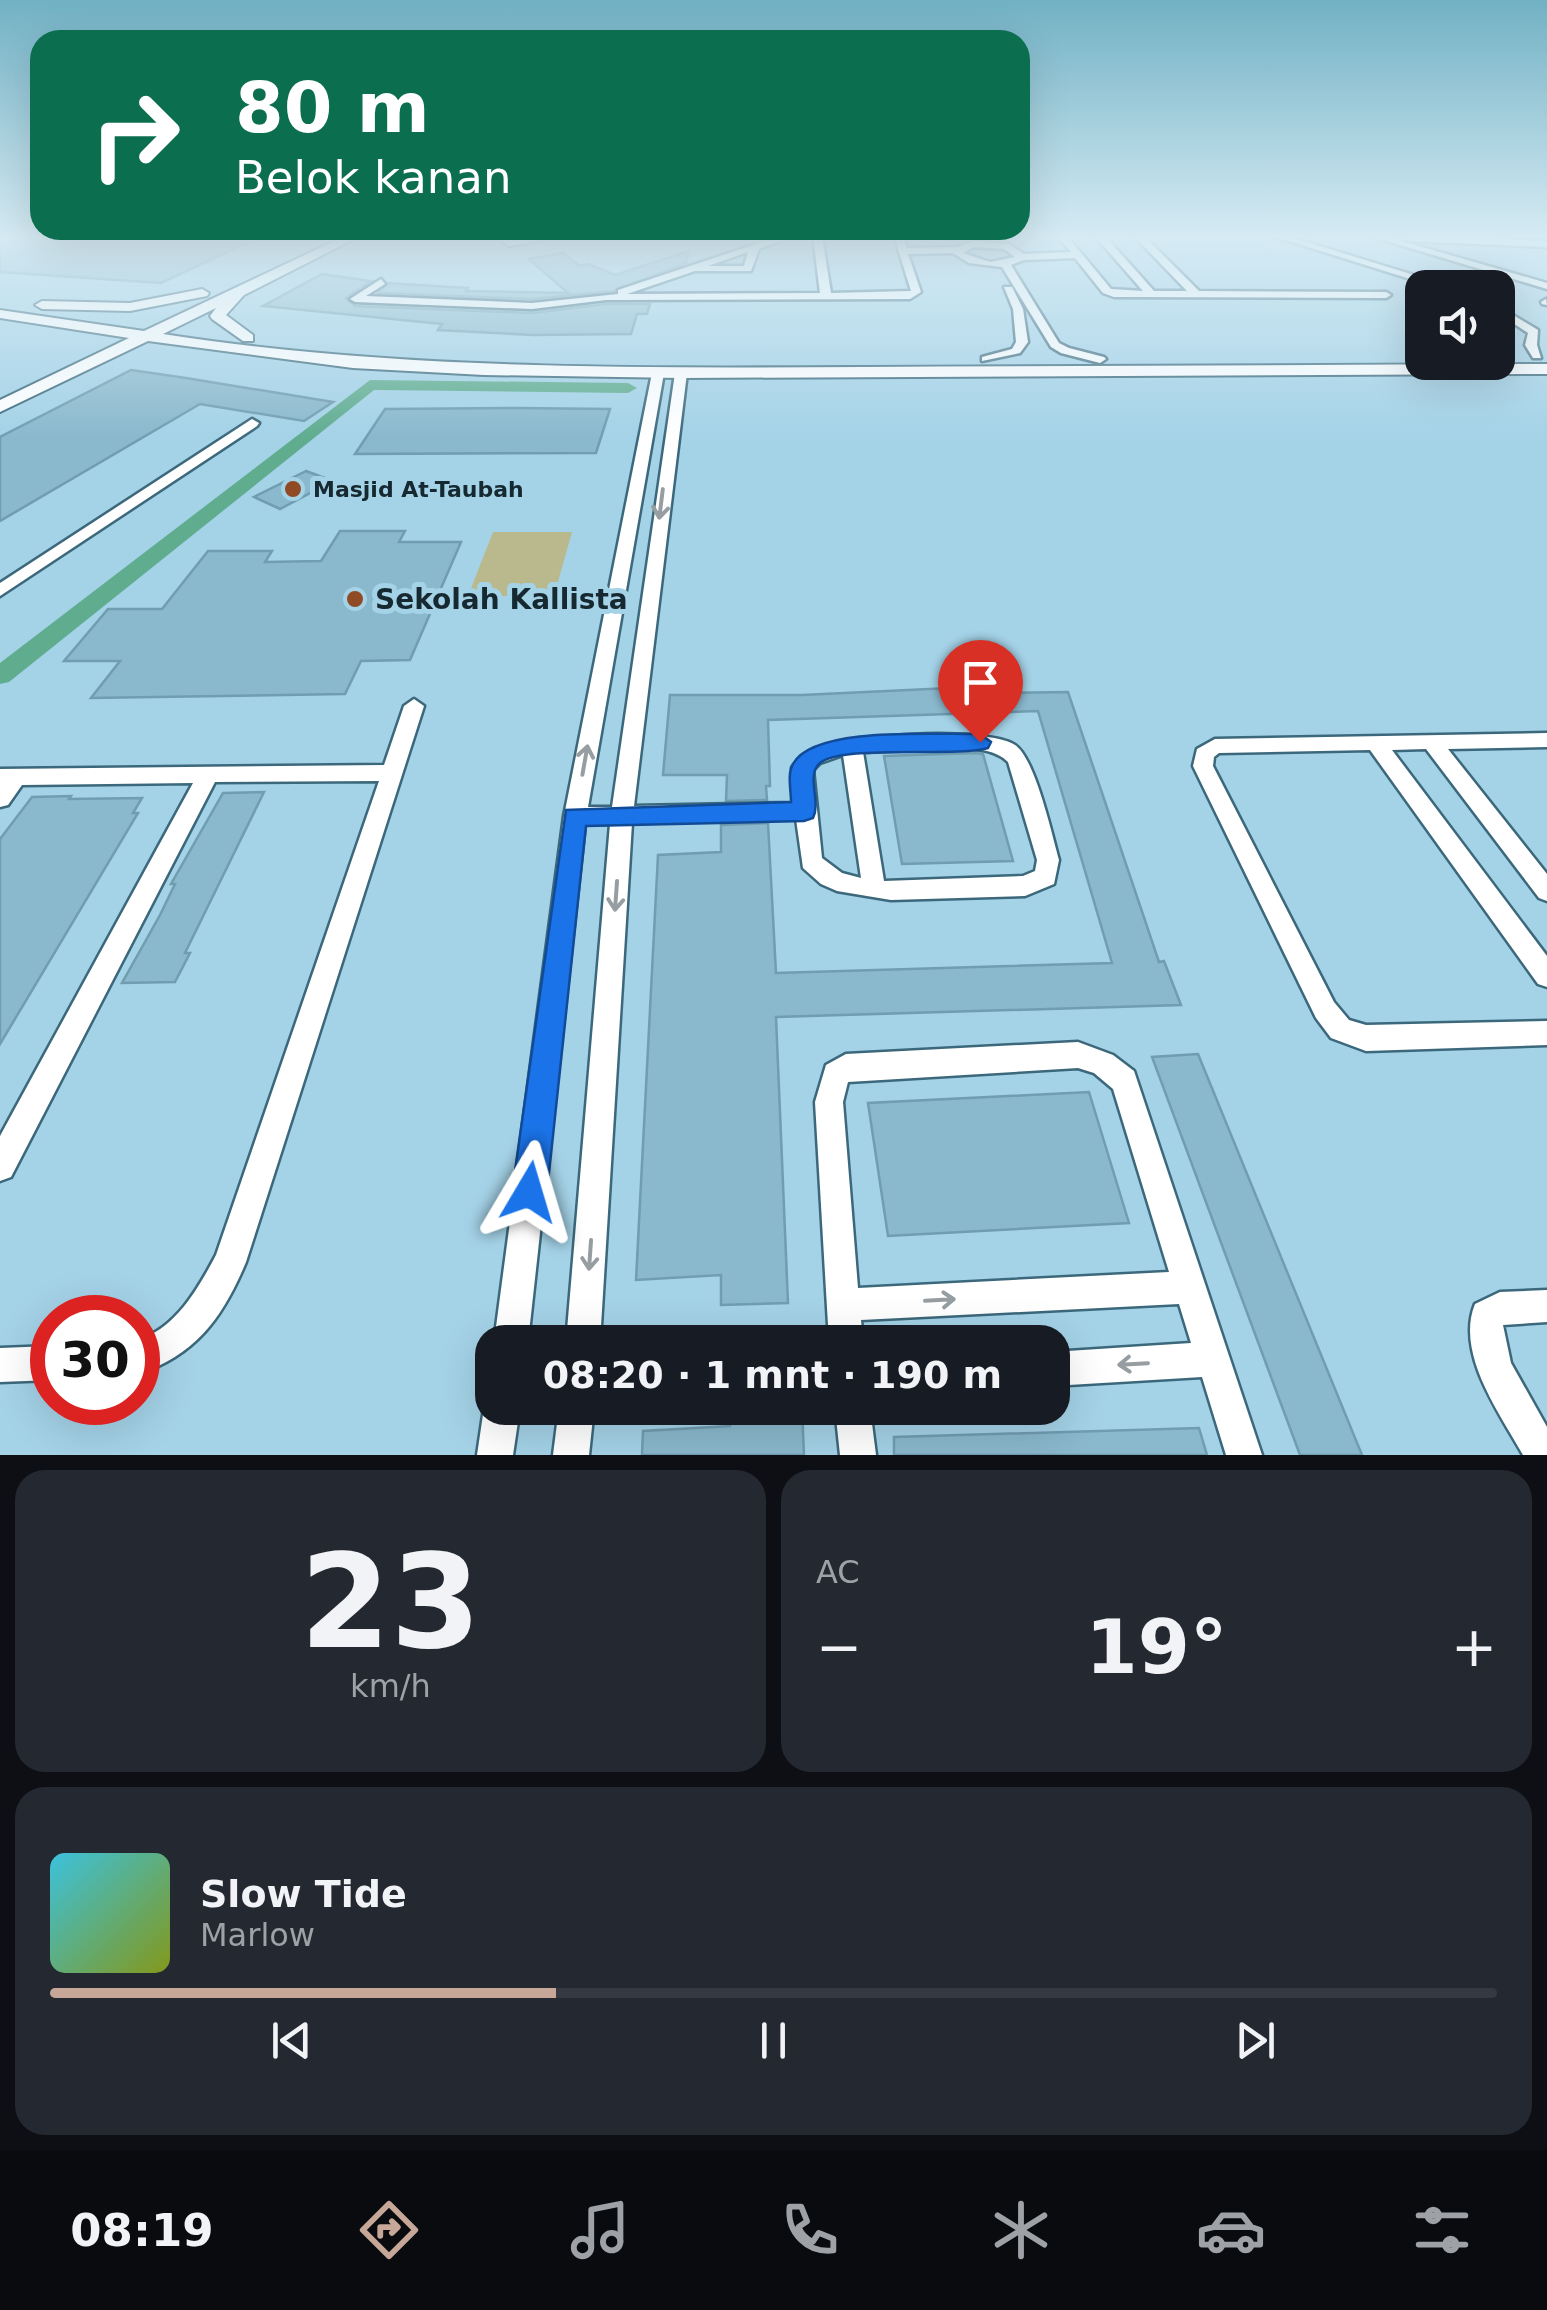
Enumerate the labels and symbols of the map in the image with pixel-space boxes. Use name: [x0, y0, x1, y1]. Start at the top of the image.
place label: Masjid At-Taubah: [313, 477, 524, 502]
marker: Masjid At-Taubah: [282, 478, 304, 500]
one-way arrow: [651, 487, 670, 520]
place label: Sekolah Kallista: [375, 583, 628, 616]
marker: Sekolah Kallista: [344, 588, 366, 610]
pin: [938, 640, 1023, 743]
one-way arrow: [576, 744, 595, 777]
one-way arrow: [606, 880, 625, 912]
position arrow: [477, 1140, 581, 1244]
one-way arrow: [580, 1239, 599, 1271]
one-way arrow: [924, 1290, 956, 1309]
speed limit sign: 30: [30, 1295, 160, 1425]
one-way arrow: [1118, 1355, 1150, 1374]

